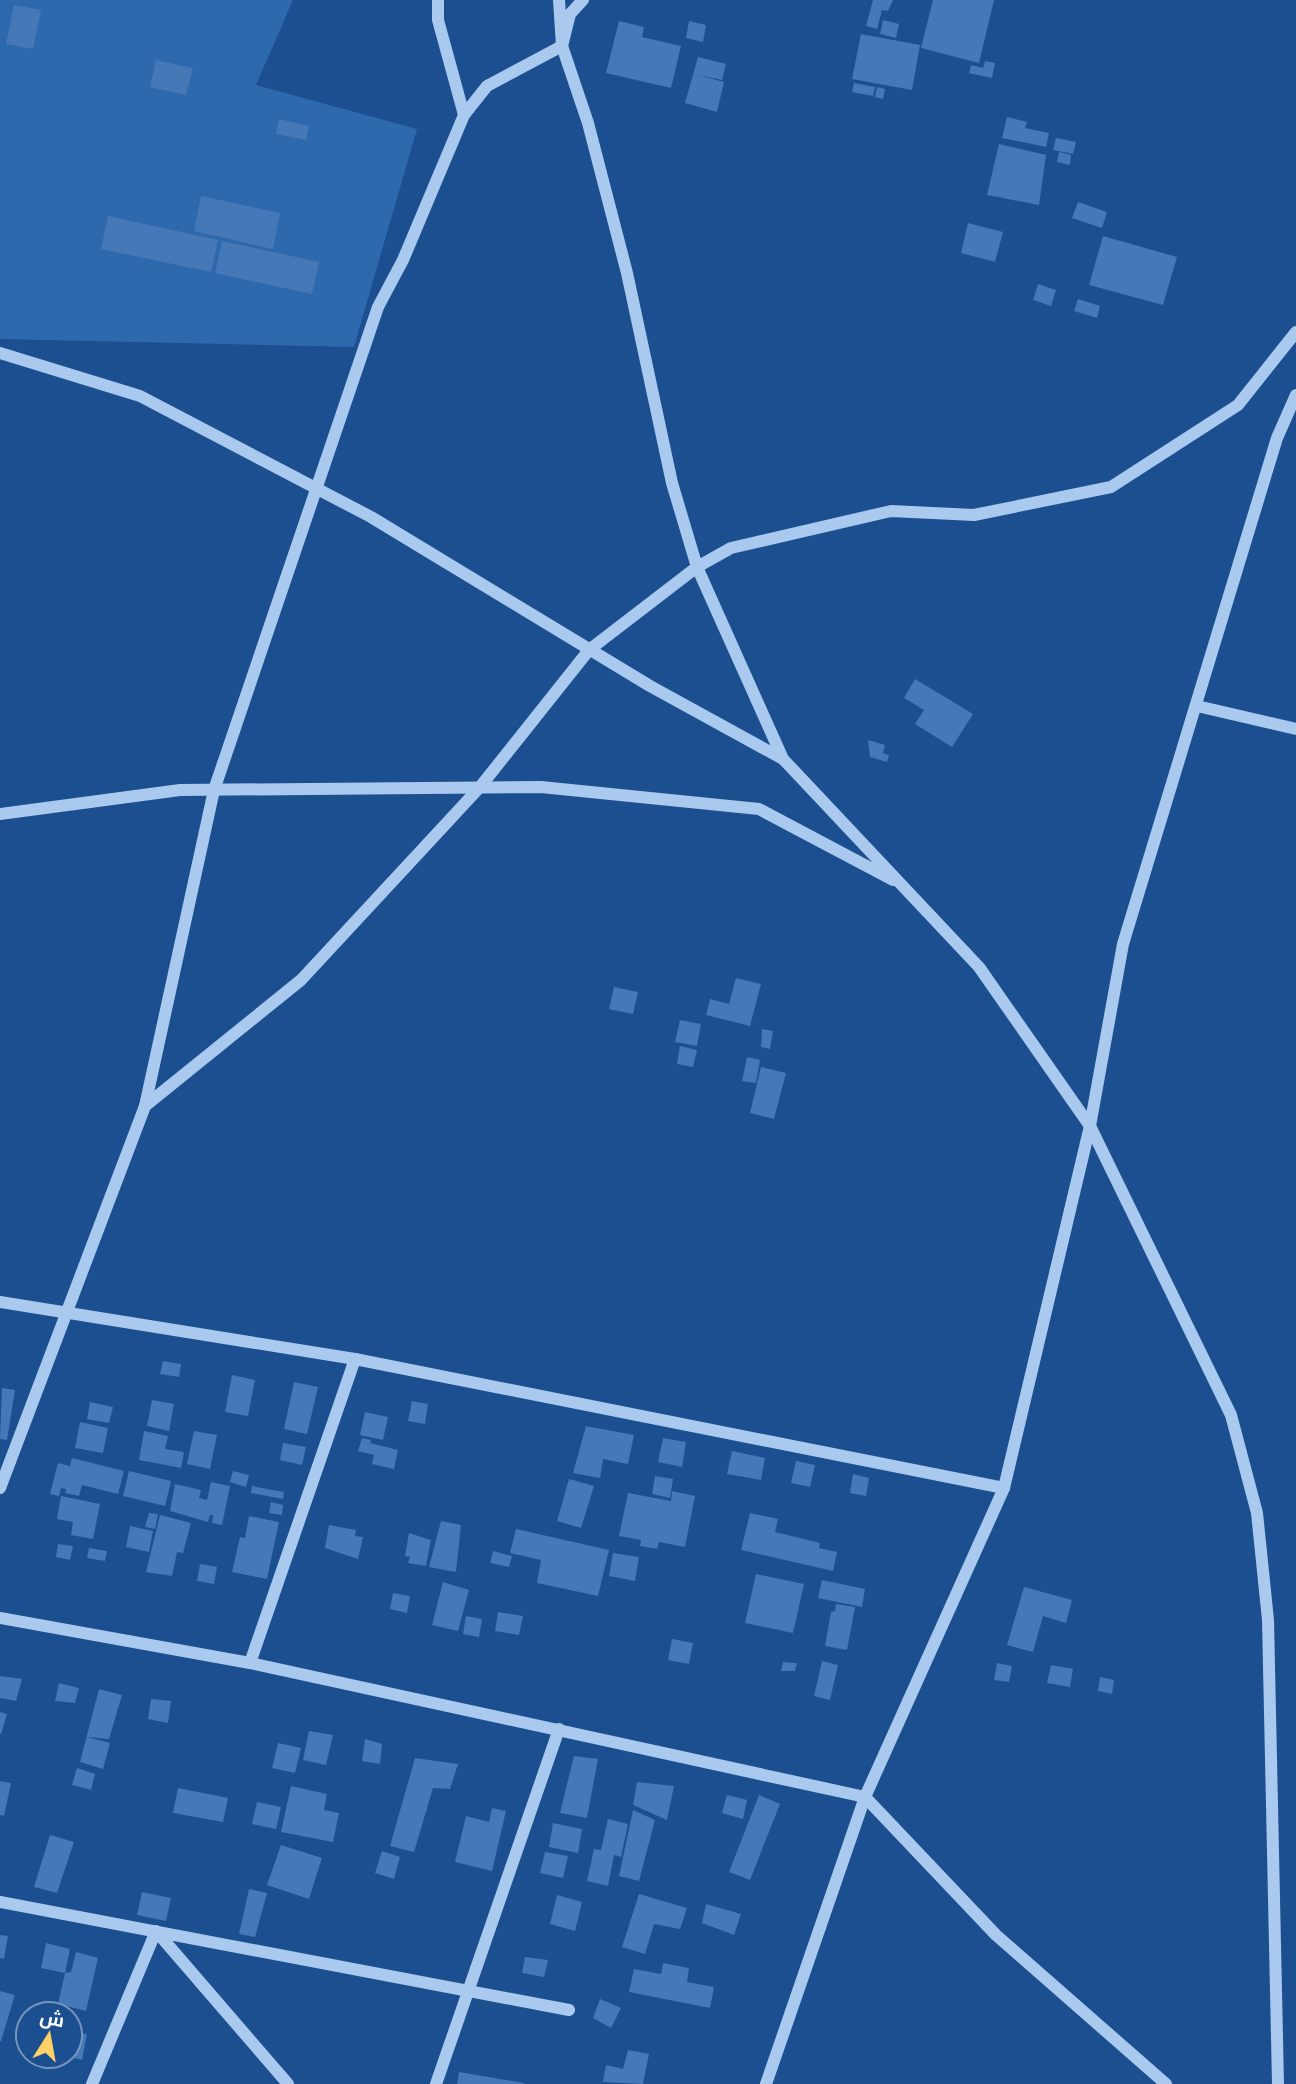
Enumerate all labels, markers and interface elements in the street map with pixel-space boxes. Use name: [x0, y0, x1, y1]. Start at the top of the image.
north arrow: [14, 2000, 84, 2070]
text: ش: [38, 2004, 67, 2032]

